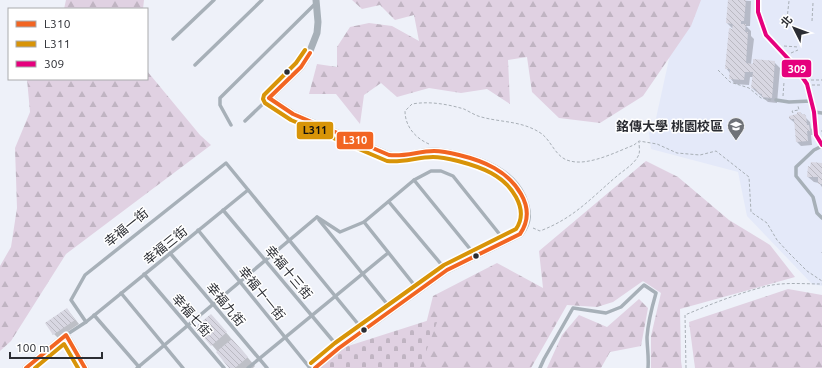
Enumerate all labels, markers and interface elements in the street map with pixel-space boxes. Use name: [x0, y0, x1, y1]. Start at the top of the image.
legend: [8, 8, 148, 80]
north arrow: [774, 8, 814, 48]
text: 北: [778, 13, 795, 29]
text: L310: [44, 17, 71, 30]
text: L311: [44, 37, 70, 50]
text: 309: [44, 57, 64, 70]
line badge: 309: [781, 59, 812, 78]
text: 309: [788, 63, 806, 75]
unlabelled marker: [282, 67, 292, 77]
school or university icon: 銘傳大學 桃園校區: [726, 116, 746, 141]
place label: 銘傳大學 桃園校區: [616, 119, 723, 133]
line badge: L311: [296, 121, 334, 140]
text: L311: [303, 124, 327, 136]
line badge: L310: [336, 131, 374, 150]
text: L310: [343, 134, 367, 146]
street label: 幸福一街: [101, 205, 151, 249]
street label: 幸福三街: [140, 223, 190, 267]
street label: 幸福十三街: [263, 243, 315, 301]
unlabelled marker: [471, 251, 481, 261]
street label: 幸福十一街: [236, 263, 288, 323]
street label: 幸福九街: [204, 280, 248, 328]
street label: 幸福七街: [170, 291, 214, 339]
unlabelled marker: [359, 325, 369, 335]
scale bar: [10, 334, 102, 360]
text: 100 m: [16, 341, 49, 354]

